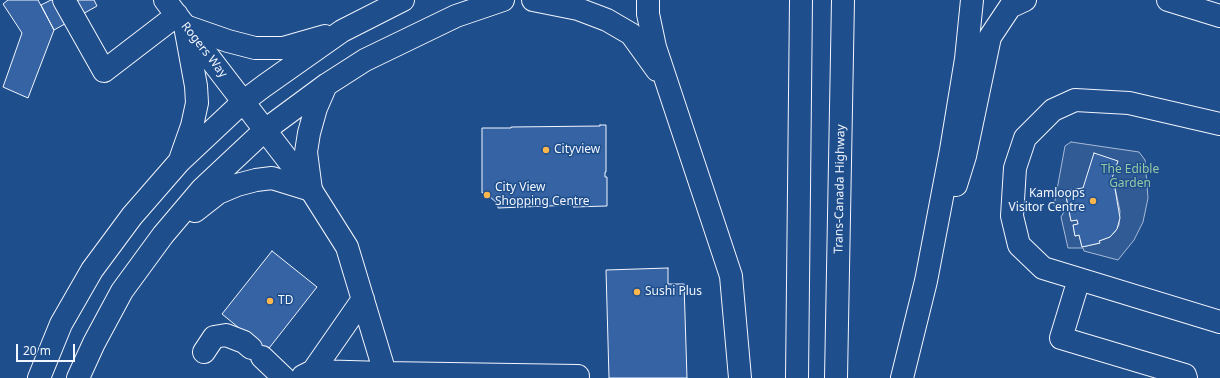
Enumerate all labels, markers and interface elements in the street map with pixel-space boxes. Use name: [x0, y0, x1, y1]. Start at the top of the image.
street label: Rogers Way: [178, 19, 230, 81]
street label: Trans-Canada Highway: [832, 124, 848, 254]
place label: Cityview: [554, 143, 600, 157]
marker: Cityview: [541, 145, 551, 155]
park label: The Edible Garden: [1101, 163, 1159, 191]
place label: City View Shopping Centre: [495, 181, 590, 209]
place label: Kamloops Visitor Centre: [1009, 187, 1085, 215]
marker: City View Shopping Centre: [482, 190, 492, 200]
marker: Kamloops Visitor Centre: [1088, 196, 1098, 206]
place label: Sushi Plus: [645, 285, 702, 299]
marker: Sushi Plus: [632, 287, 642, 297]
place label: TD: [278, 294, 293, 308]
marker: TD: [265, 296, 275, 306]
scale bar: [18, 336, 77, 362]
text: 20 m: [23, 342, 51, 359]

